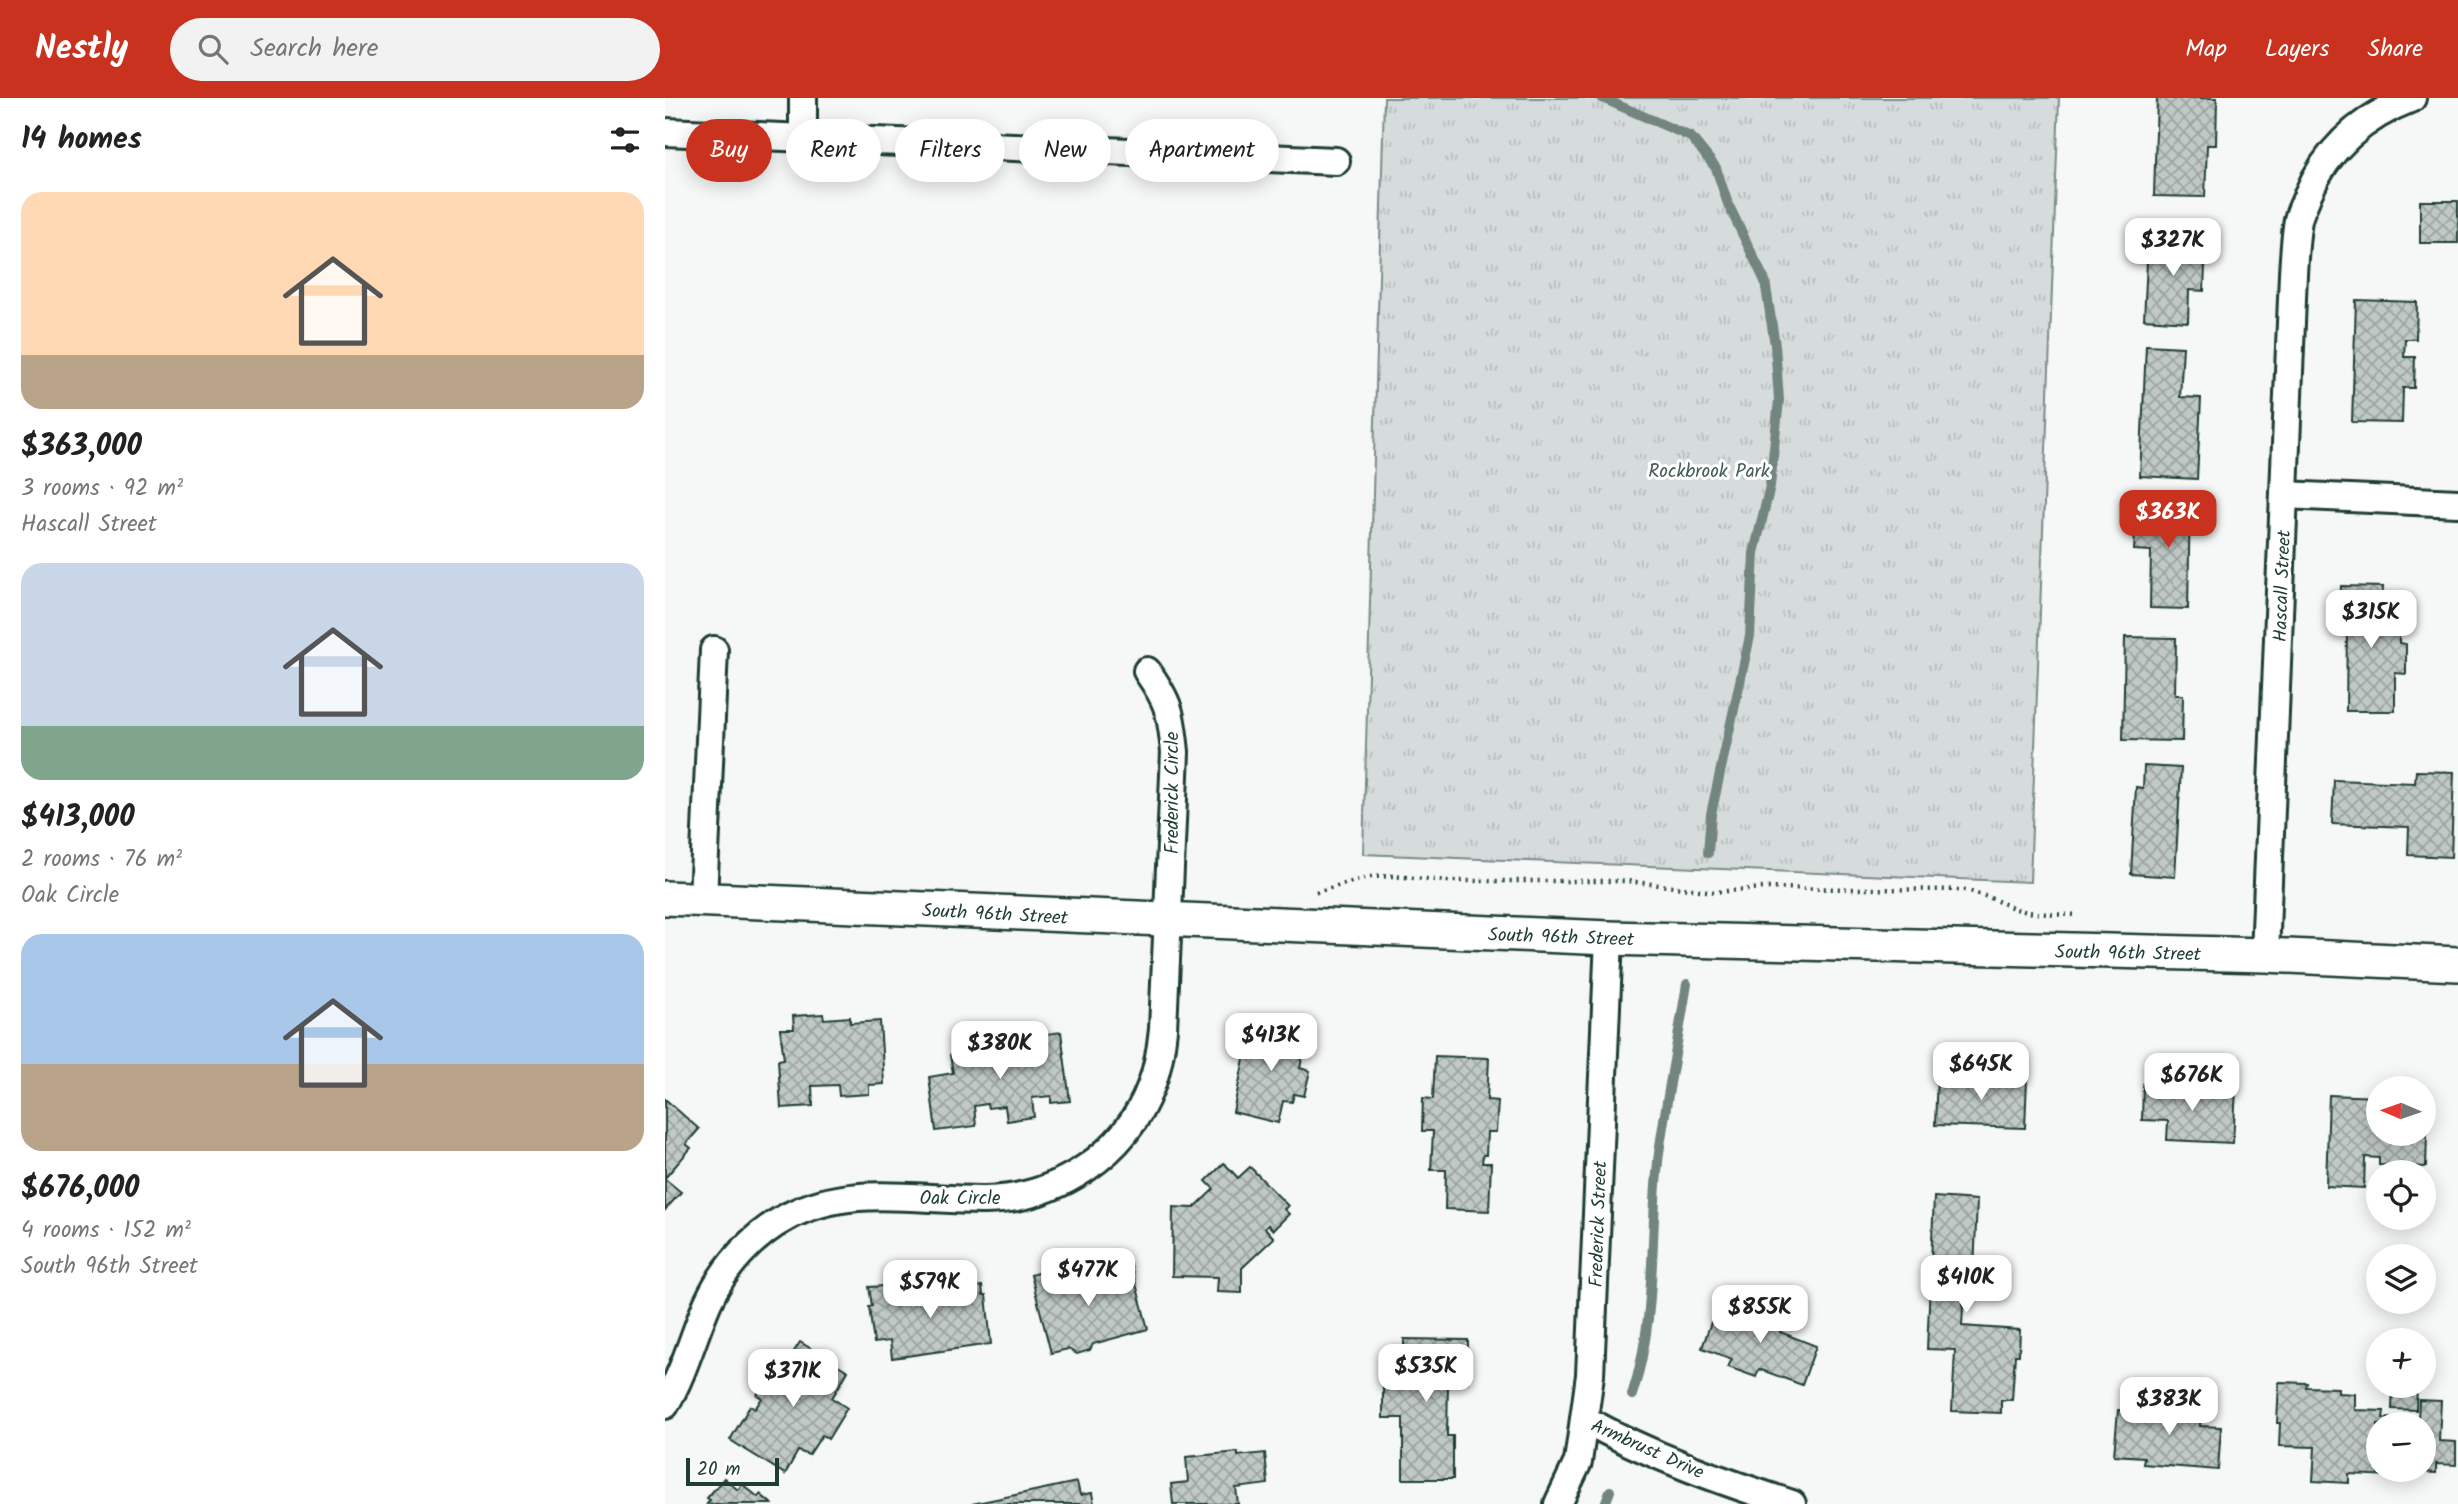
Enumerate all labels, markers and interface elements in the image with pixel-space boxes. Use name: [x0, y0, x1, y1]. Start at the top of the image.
search box: [170, 18, 660, 81]
text: Nestly: [35, 23, 128, 76]
text: Search here: [250, 28, 378, 70]
icon: search: [194, 30, 232, 68]
text: Map: [2185, 30, 2227, 69]
text: Layers: [2265, 30, 2329, 69]
text: Share: [2367, 30, 2423, 69]
text: 14 homes: [21, 116, 142, 164]
chip: Buy: [686, 119, 772, 182]
chip: Rent: [786, 119, 881, 182]
chip: Filters: [895, 119, 1005, 182]
chip: New: [1019, 119, 1111, 182]
chip: Apartment: [1125, 119, 1279, 182]
icon: filters: [606, 121, 644, 159]
pin: $327K: [2124, 218, 2222, 278]
text: $327K: [2141, 223, 2205, 259]
icon: home: [270, 238, 396, 364]
text: $363,000: [21, 423, 142, 471]
park label: Rockbrook Park: [1648, 457, 1770, 487]
text: 3 rooms · 92 m²: [21, 471, 183, 507]
pin: $363K: [2119, 490, 2217, 550]
text: $363K: [2135, 495, 2201, 531]
text: Hascall Street: [21, 507, 157, 543]
street label: Hascall Street: [2266, 529, 2300, 643]
pin: $315K: [2322, 590, 2420, 650]
text: $315K: [2342, 595, 2400, 631]
icon: home: [270, 609, 396, 735]
street label: Frederick Circle: [1158, 731, 1188, 854]
text: $413,000: [21, 794, 135, 842]
text: 2 rooms · 76 m²: [21, 842, 182, 878]
text: Oak Circle: [21, 878, 119, 914]
street label: South 96th Street: [921, 896, 1069, 934]
street label: South 96th Street: [1487, 920, 1635, 956]
street label: South 96th Street: [2055, 938, 2202, 970]
icon: home: [270, 980, 396, 1106]
pin: $413K: [1222, 1014, 1320, 1073]
text: $413K: [1241, 1018, 1301, 1054]
pin: $380K: [951, 1021, 1049, 1081]
text: $380K: [967, 1026, 1033, 1062]
pin: $645K: [1932, 1042, 2030, 1102]
text: $645K: [1949, 1047, 2013, 1083]
pin: $676K: [2143, 1054, 2241, 1113]
text: $676K: [2160, 1058, 2224, 1094]
north arrow: [2366, 1076, 2436, 1146]
map controls: [2366, 1076, 2436, 1482]
street label: Frederick Street: [1582, 1160, 1616, 1288]
button: locate: [2366, 1160, 2436, 1230]
text: $676,000: [21, 1165, 139, 1213]
street label: Oak Circle: [920, 1184, 1001, 1214]
text: 4 rooms · 152 m²: [21, 1213, 191, 1249]
button: layers: [2366, 1244, 2436, 1314]
pin: $477K: [1039, 1248, 1137, 1308]
text: South 96th Street: [21, 1249, 198, 1285]
text: $477K: [1057, 1253, 1119, 1289]
pin: $410K: [1917, 1256, 2015, 1315]
pin: $579K: [881, 1260, 979, 1320]
text: $410K: [1937, 1260, 1995, 1296]
text: $579K: [899, 1265, 961, 1301]
pin: $855K: [1711, 1286, 1809, 1345]
text: $855K: [1728, 1290, 1792, 1326]
button: +: [2366, 1328, 2436, 1398]
pin: $535K: [1377, 1344, 1475, 1404]
text: $535K: [1394, 1349, 1458, 1385]
pin: $371K: [744, 1350, 842, 1409]
text: $371K: [764, 1354, 822, 1390]
pin: $383K: [2120, 1378, 2218, 1437]
text: $383K: [2136, 1382, 2202, 1418]
street label: Armbrust Drive: [1586, 1412, 1709, 1488]
button: −: [2366, 1412, 2436, 1482]
scale bar: [686, 1455, 779, 1487]
text: 20 m: [697, 1455, 740, 1485]

